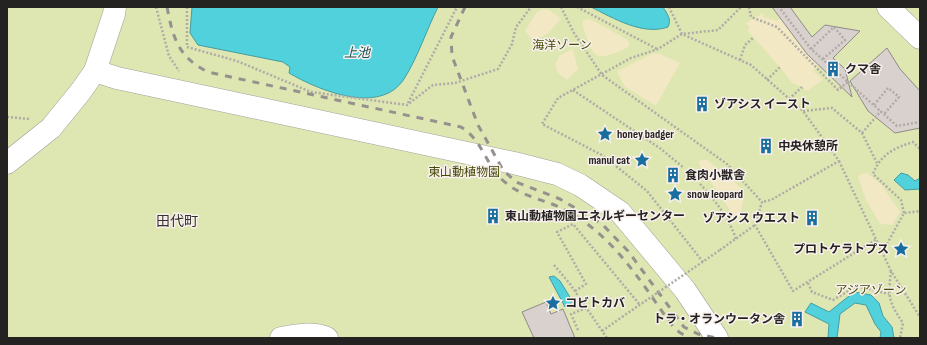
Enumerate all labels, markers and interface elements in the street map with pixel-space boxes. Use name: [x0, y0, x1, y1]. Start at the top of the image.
park label: 海洋ゾーン: [532, 38, 592, 53]
water label: 上池: [344, 45, 372, 61]
building icon: クマ舎: [824, 60, 842, 78]
place label: クマ舎: [845, 62, 881, 77]
building icon: ゾアシス イースト: [693, 95, 711, 113]
place label: ゾアシス イースト: [714, 97, 811, 112]
place icon: honey badger: [596, 125, 614, 143]
place label: honey badger: [617, 127, 674, 142]
building icon: 中央休憩所: [757, 137, 775, 155]
place label: 中央休憩所: [778, 139, 838, 154]
place icon: manul cat: [633, 151, 651, 169]
place label: manul cat: [588, 153, 630, 168]
park label: 東山動植物園: [428, 165, 500, 180]
building icon: 食肉小獣舎: [664, 166, 682, 184]
place label: 食肉小獣舎: [685, 168, 745, 183]
place icon: snow leopard: [666, 185, 684, 203]
place label: snow leopard: [687, 187, 743, 202]
building icon: 東山動植物園エネルギーセンター: [484, 207, 502, 225]
place label: 東山動植物園エネルギーセンター: [505, 209, 685, 224]
building icon: ゾアシス ウエスト: [803, 209, 821, 227]
place label: ゾアシス ウエスト: [703, 211, 800, 226]
district label: 田代町: [156, 213, 198, 230]
place icon: プロトケラトプス: [892, 240, 910, 258]
place label: プロトケラトプス: [793, 242, 889, 257]
park label: アジアゾーン: [836, 283, 906, 298]
place icon: コビトカバ: [544, 294, 562, 312]
place label: コビトカバ: [565, 296, 625, 311]
building icon: トラ・オランウータン舎: [788, 310, 806, 328]
place label: トラ・オランウータン舎: [653, 312, 785, 327]

